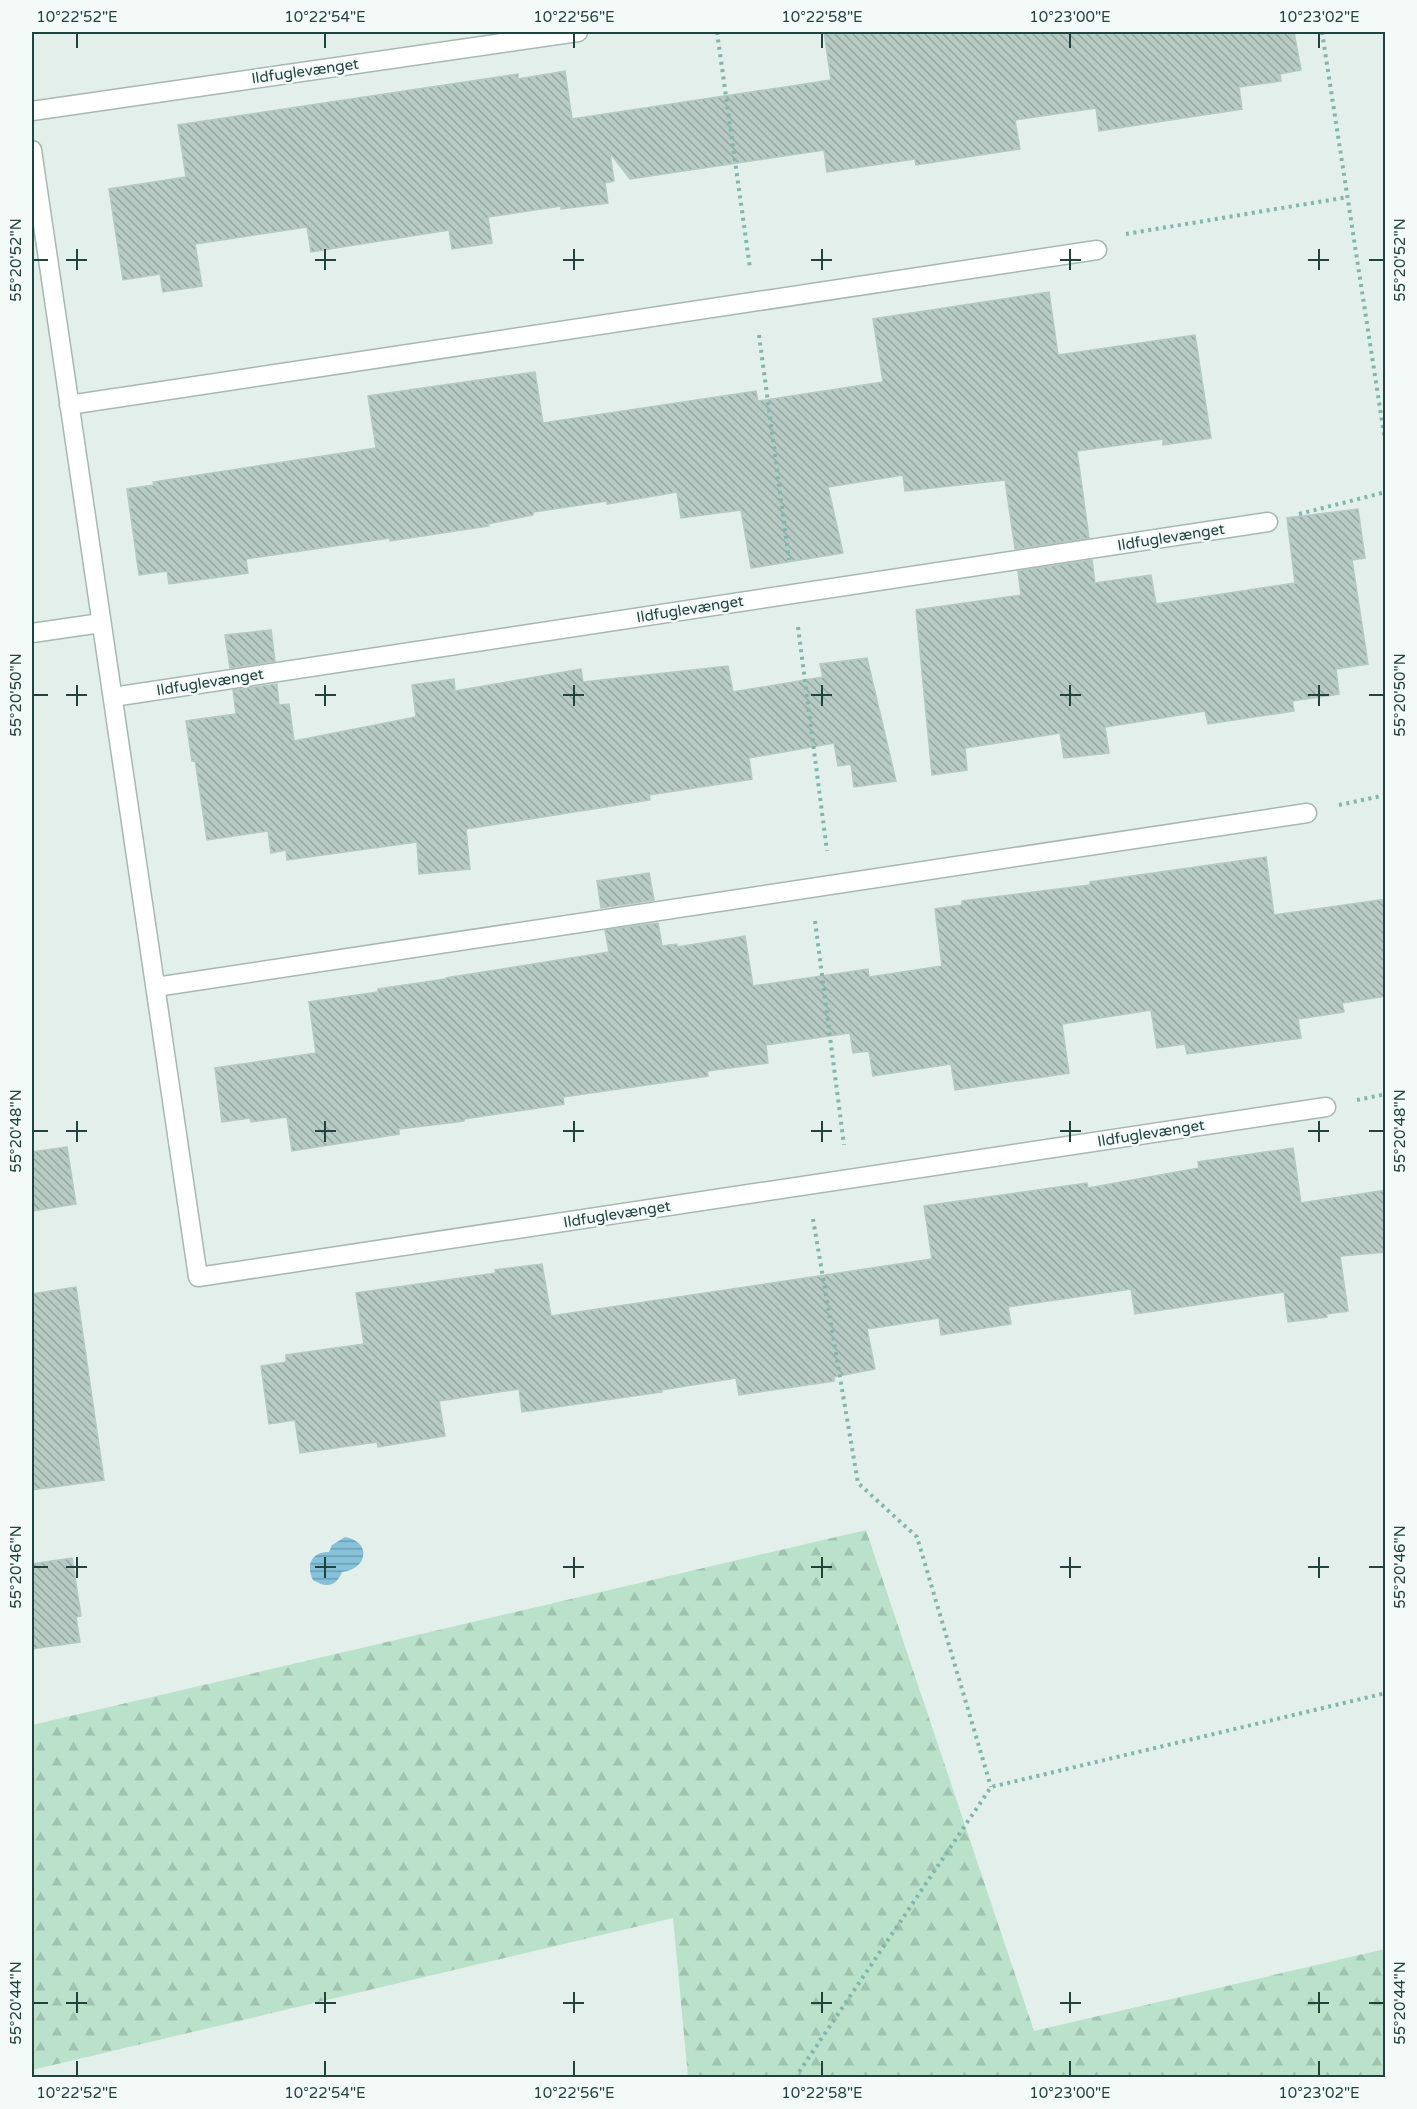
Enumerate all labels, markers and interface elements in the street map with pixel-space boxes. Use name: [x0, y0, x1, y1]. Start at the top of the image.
text: 10°22'52"E: [36, 8, 118, 26]
text: 10°22'54"E: [284, 8, 366, 26]
text: 10°22'56"E: [533, 8, 615, 26]
text: 10°22'58"E: [781, 8, 863, 26]
text: 10°23'00"E: [1029, 8, 1111, 26]
text: 10°23'02"E: [1278, 8, 1360, 26]
street label: Ildfuglevænget: [250, 55, 360, 87]
text: 55°20'52"N: [7, 218, 25, 302]
text: 55°20'52"N: [1391, 218, 1409, 302]
street label: Ildfuglevænget: [1116, 520, 1226, 554]
street label: Ildfuglevænget: [635, 592, 745, 626]
text: 55°20'50"N: [7, 653, 25, 737]
text: 55°20'50"N: [1391, 653, 1409, 737]
street label: Ildfuglevænget: [155, 665, 265, 699]
text: 55°20'48"N: [7, 1089, 25, 1173]
text: 55°20'48"N: [1391, 1089, 1409, 1173]
street label: Ildfuglevænget: [1096, 1116, 1206, 1150]
street label: Ildfuglevænget: [562, 1197, 672, 1231]
text: 55°20'46"N: [7, 1525, 25, 1609]
text: 55°20'46"N: [1391, 1525, 1409, 1609]
text: 55°20'44"N: [7, 1961, 25, 2045]
text: 55°20'44"N: [1391, 1961, 1409, 2045]
text: 10°22'52"E: [36, 2084, 118, 2102]
text: 10°22'54"E: [284, 2084, 366, 2102]
text: 10°22'56"E: [533, 2084, 615, 2102]
text: 10°22'58"E: [781, 2084, 863, 2102]
text: 10°23'00"E: [1029, 2084, 1111, 2102]
text: 10°23'02"E: [1278, 2084, 1360, 2102]

